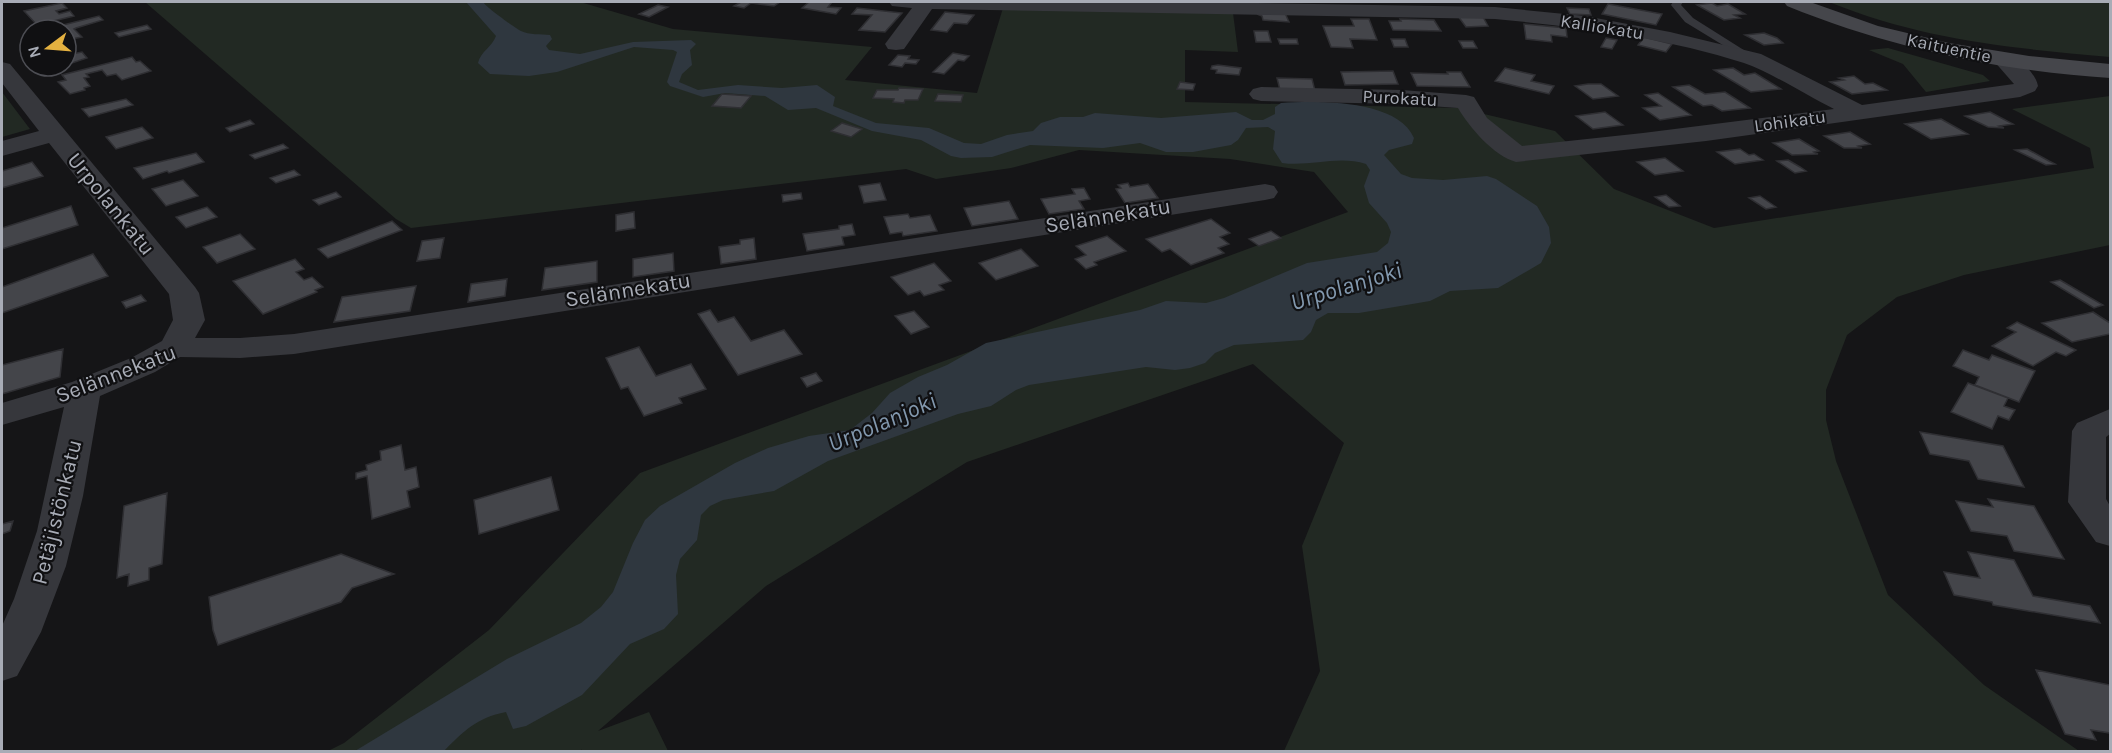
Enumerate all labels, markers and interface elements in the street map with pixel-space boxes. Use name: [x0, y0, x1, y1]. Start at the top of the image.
street label: Kalliokatu: [1559, 10, 1645, 44]
north arrow: [18, 18, 78, 78]
street label: Kaituentie: [1905, 28, 1993, 68]
text: N: [23, 44, 45, 60]
street label: Purokatu: [1362, 85, 1438, 111]
street label: Lohikatu: [1753, 105, 1827, 137]
street label: Urpolankatu: [62, 147, 160, 261]
street label: Selännekatu: [1043, 193, 1173, 239]
water label: Urpolanjoki: [1287, 256, 1405, 316]
street label: Selännekatu: [563, 267, 693, 313]
street label: Selännekatu: [52, 339, 180, 409]
water label: Urpolanjoki: [823, 387, 941, 457]
street label: Petäjistönkatu: [26, 437, 88, 587]

